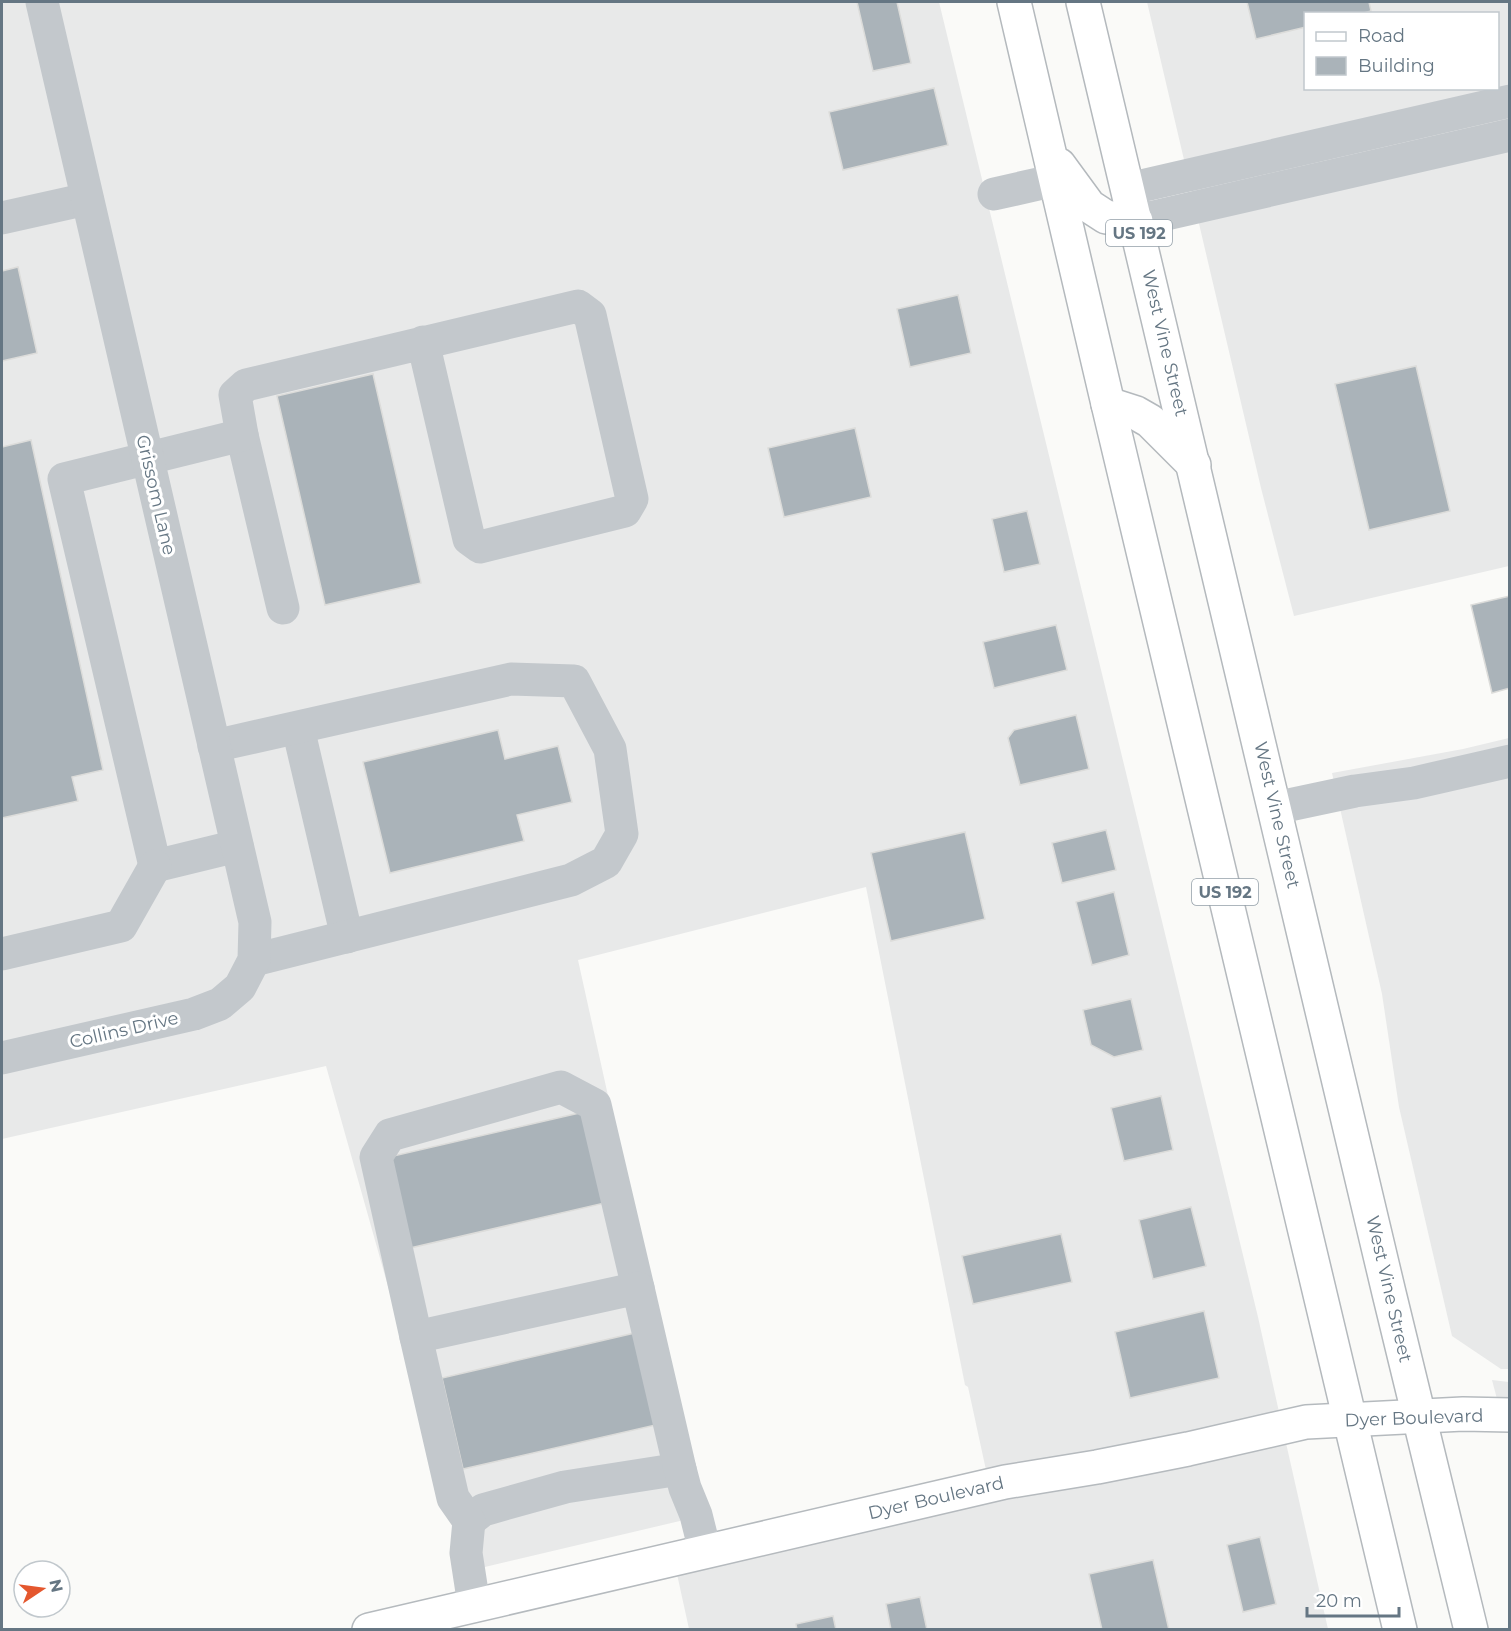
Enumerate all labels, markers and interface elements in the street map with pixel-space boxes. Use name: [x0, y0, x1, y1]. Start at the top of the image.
legend: [1304, 12, 1499, 90]
text: Road: [1358, 25, 1405, 47]
text: Building: [1358, 55, 1435, 77]
road number: US 192: [1106, 220, 1172, 246]
street label: West Vine Street: [1137, 267, 1193, 419]
street label: Grissom Lane: [131, 433, 181, 557]
street label: West Vine Street: [1249, 739, 1305, 891]
road number: US 192: [1192, 879, 1258, 905]
street label: Collins Drive: [67, 1007, 181, 1053]
street label: West Vine Street: [1361, 1213, 1417, 1365]
street label: Dyer Boulevard: [1344, 1405, 1484, 1431]
street label: Dyer Boulevard: [866, 1472, 1006, 1524]
north arrow: [12, 1559, 72, 1619]
text: N: [45, 1577, 67, 1594]
scale bar: [1307, 1580, 1398, 1618]
text: 20 m: [1316, 1590, 1362, 1612]

